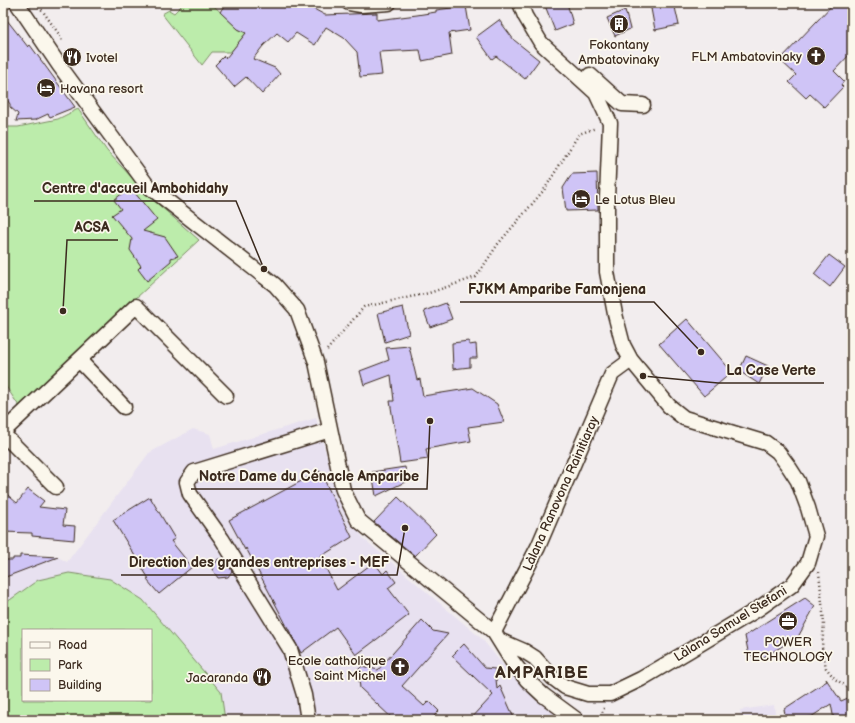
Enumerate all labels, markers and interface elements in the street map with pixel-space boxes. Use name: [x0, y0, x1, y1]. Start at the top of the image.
building icon: Fokontany Ambatovinaky: [608, 13, 630, 35]
place label: Fokontany Ambatovinaky: [579, 37, 660, 68]
church icon: FLM Ambatovinaky: [805, 45, 827, 67]
restaurant icon: Ivotel: [61, 46, 83, 68]
place label: FLM Ambatovinaky: [691, 49, 802, 65]
place label: Ivotel: [86, 50, 118, 66]
hotel icon: Havana resort: [35, 77, 57, 99]
place label: Havana resort: [60, 81, 143, 97]
callout: Centre d'accueil Ambohidahy: [34, 175, 236, 201]
text: Centre d'accueil Ambohidahy: [42, 180, 229, 197]
hotel icon: Le Lotus Bleu: [570, 188, 592, 210]
place label: Le Lotus Bleu: [595, 192, 675, 208]
callout: ACSA: [67, 214, 118, 240]
text: ACSA: [73, 219, 110, 236]
callout: FJKM Amparibe Famonjena: [460, 276, 654, 302]
text: FJKM Amparibe Famonjena: [468, 281, 646, 298]
callout: La Case Verte: [718, 357, 824, 383]
text: La Case Verte: [726, 362, 816, 379]
street label: Làlana Ranovona Rainitiaray: [519, 413, 602, 573]
callout: Notre Dame du Cénacle Amparibe: [191, 463, 427, 489]
text: Notre Dame du Cénacle Amparibe: [199, 468, 419, 485]
callout: Direction des grandes entreprises - MEF: [121, 549, 397, 575]
text: Direction des grandes entreprises - MEF: [129, 554, 390, 571]
street label: Làlana Samuel Stefani: [671, 583, 790, 665]
office icon: POWER TECHNOLOGY: [777, 610, 799, 632]
legend: [22, 629, 152, 701]
place label: POWER TECHNOLOGY: [744, 634, 833, 665]
text: Road: [58, 638, 87, 653]
place label: Ecole catholique Saint Michel: [288, 653, 386, 684]
church icon: Ecole catholique Saint Michel: [389, 656, 411, 678]
text: Park: [58, 658, 82, 673]
district label: AMPARIBE: [494, 663, 589, 683]
restaurant icon: Jacaranda: [251, 666, 273, 688]
place label: Jacaranda: [186, 670, 248, 686]
text: Building: [58, 678, 102, 693]

